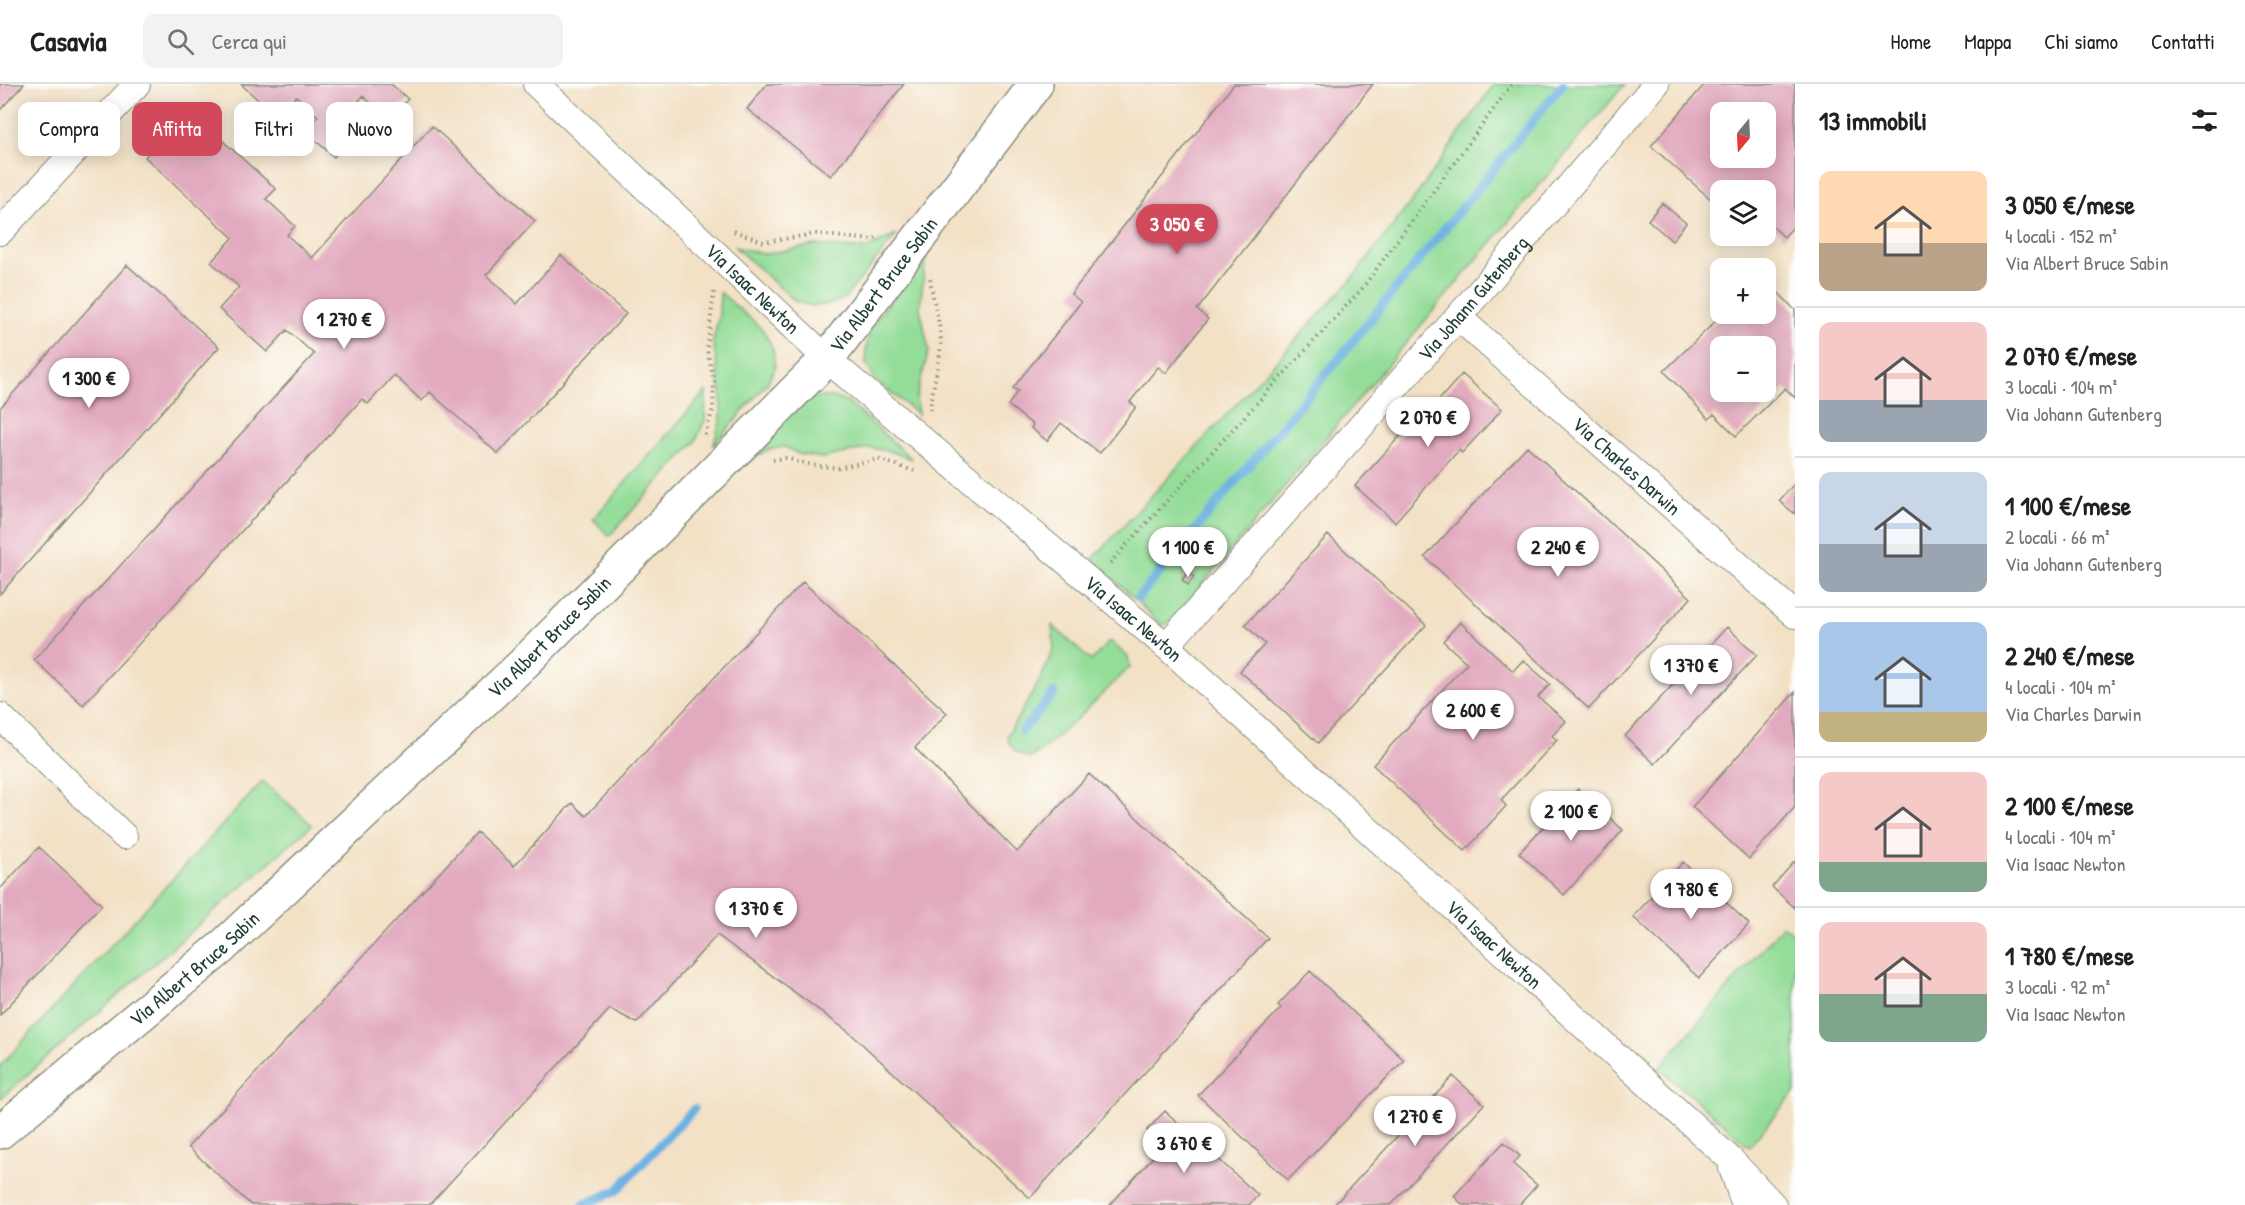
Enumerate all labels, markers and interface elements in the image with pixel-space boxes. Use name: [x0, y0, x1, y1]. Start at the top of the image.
search box: [143, 14, 563, 68]
text: Casavia: [30, 22, 107, 60]
icon: search: [164, 25, 197, 58]
text: Cerca qui: [212, 26, 287, 56]
text: Home: [1890, 27, 1931, 56]
text: Mappa: [1964, 27, 2011, 56]
text: Chi siamo: [2044, 27, 2118, 56]
text: Contatti: [2151, 27, 2215, 56]
chip: Compra: [18, 102, 120, 156]
chip: Affitta: [132, 102, 222, 156]
chip: Filtri: [234, 102, 314, 156]
chip: Nuovo: [326, 102, 413, 156]
north arrow: [1710, 102, 1776, 168]
map controls: [1710, 102, 1776, 402]
text: 13 immobili: [1819, 103, 1927, 138]
icon: filters: [2188, 104, 2221, 137]
button: layers: [1710, 180, 1776, 246]
text: 3 050 €/mese: [2005, 187, 2135, 222]
icon: home: [1867, 195, 1939, 267]
pin: 3 050 €: [1122, 204, 1232, 255]
text: 3 050 €: [1150, 210, 1204, 237]
street label: Via Albert Bruce Sabin: [823, 211, 943, 358]
text: 4 locali · 152 m²: [2005, 222, 2117, 249]
street label: Via Johann Gutenberg: [1411, 230, 1534, 366]
street label: Via Isaac Newton: [700, 237, 806, 340]
text: Via Albert Bruce Sabin: [2005, 249, 2169, 276]
button: +: [1710, 258, 1776, 324]
pin: 1 270 €: [289, 299, 399, 350]
text: 1 270 €: [317, 305, 371, 332]
button: −: [1710, 336, 1776, 402]
text: 2 070 €/mese: [2005, 338, 2137, 373]
icon: home: [1867, 346, 1939, 418]
pin: 1 300 €: [34, 358, 144, 409]
text: 1 300 €: [63, 364, 115, 391]
text: 3 locali · 104 m²: [2005, 373, 2117, 400]
pin: 2 070 €: [1373, 397, 1483, 448]
text: Via Johann Gutenberg: [2005, 400, 2162, 427]
text: 2 070 €: [1400, 403, 1456, 430]
street label: Via Charles Darwin: [1567, 410, 1687, 521]
text: 1 100 €/mese: [2005, 488, 2131, 523]
icon: home: [1867, 496, 1939, 568]
text: 2 locali · 66 m²: [2005, 523, 2110, 550]
pin: 1 100 €: [1133, 527, 1243, 578]
pin: 2 240 €: [1503, 527, 1613, 578]
text: 1 100 €: [1162, 533, 1214, 560]
text: 2 240 €: [1531, 533, 1585, 560]
text: Via Johann Gutenberg: [2005, 550, 2162, 577]
street label: Via Albert Bruce Sabin: [481, 569, 617, 704]
street label: Via Isaac Newton: [1079, 569, 1189, 668]
text: 2 240 €/mese: [2005, 638, 2135, 673]
pin: 1 370 €: [1636, 645, 1746, 696]
icon: home: [1867, 646, 1939, 718]
text: 1 370 €: [1664, 651, 1718, 678]
text: 4 locali · 104 m²: [2005, 673, 2116, 700]
pin: 2 600 €: [1418, 690, 1528, 741]
text: 2 600 €: [1446, 696, 1500, 723]
text: Via Charles Darwin: [2005, 700, 2141, 727]
text: 2 100 €/mese: [2005, 788, 2134, 823]
pin: 2 100 €: [1516, 791, 1626, 842]
icon: home: [1867, 796, 1939, 868]
text: 2 100 €: [1544, 797, 1598, 824]
text: 4 locali · 104 m²: [2005, 823, 2116, 850]
text: Via Isaac Newton: [2005, 850, 2125, 877]
pin: 1 780 €: [1636, 869, 1746, 920]
text: 1 780 €: [1664, 875, 1718, 902]
pin: 1 370 €: [701, 888, 811, 939]
street label: Via Isaac Newton: [1441, 893, 1548, 995]
text: 1 370 €: [729, 894, 783, 921]
street label: Via Albert Bruce Sabin: [123, 905, 265, 1032]
text: 1 780 €/mese: [2005, 938, 2134, 973]
icon: home: [1867, 946, 1939, 1018]
text: 3 locali · 92 m²: [2005, 973, 2110, 1000]
text: Via Isaac Newton: [2005, 1000, 2125, 1027]
pin: 1 270 €: [1360, 1096, 1470, 1147]
text: 1 270 €: [1388, 1102, 1442, 1129]
pin: 3 670 €: [1129, 1123, 1239, 1174]
text: 3 670 €: [1157, 1129, 1211, 1156]

